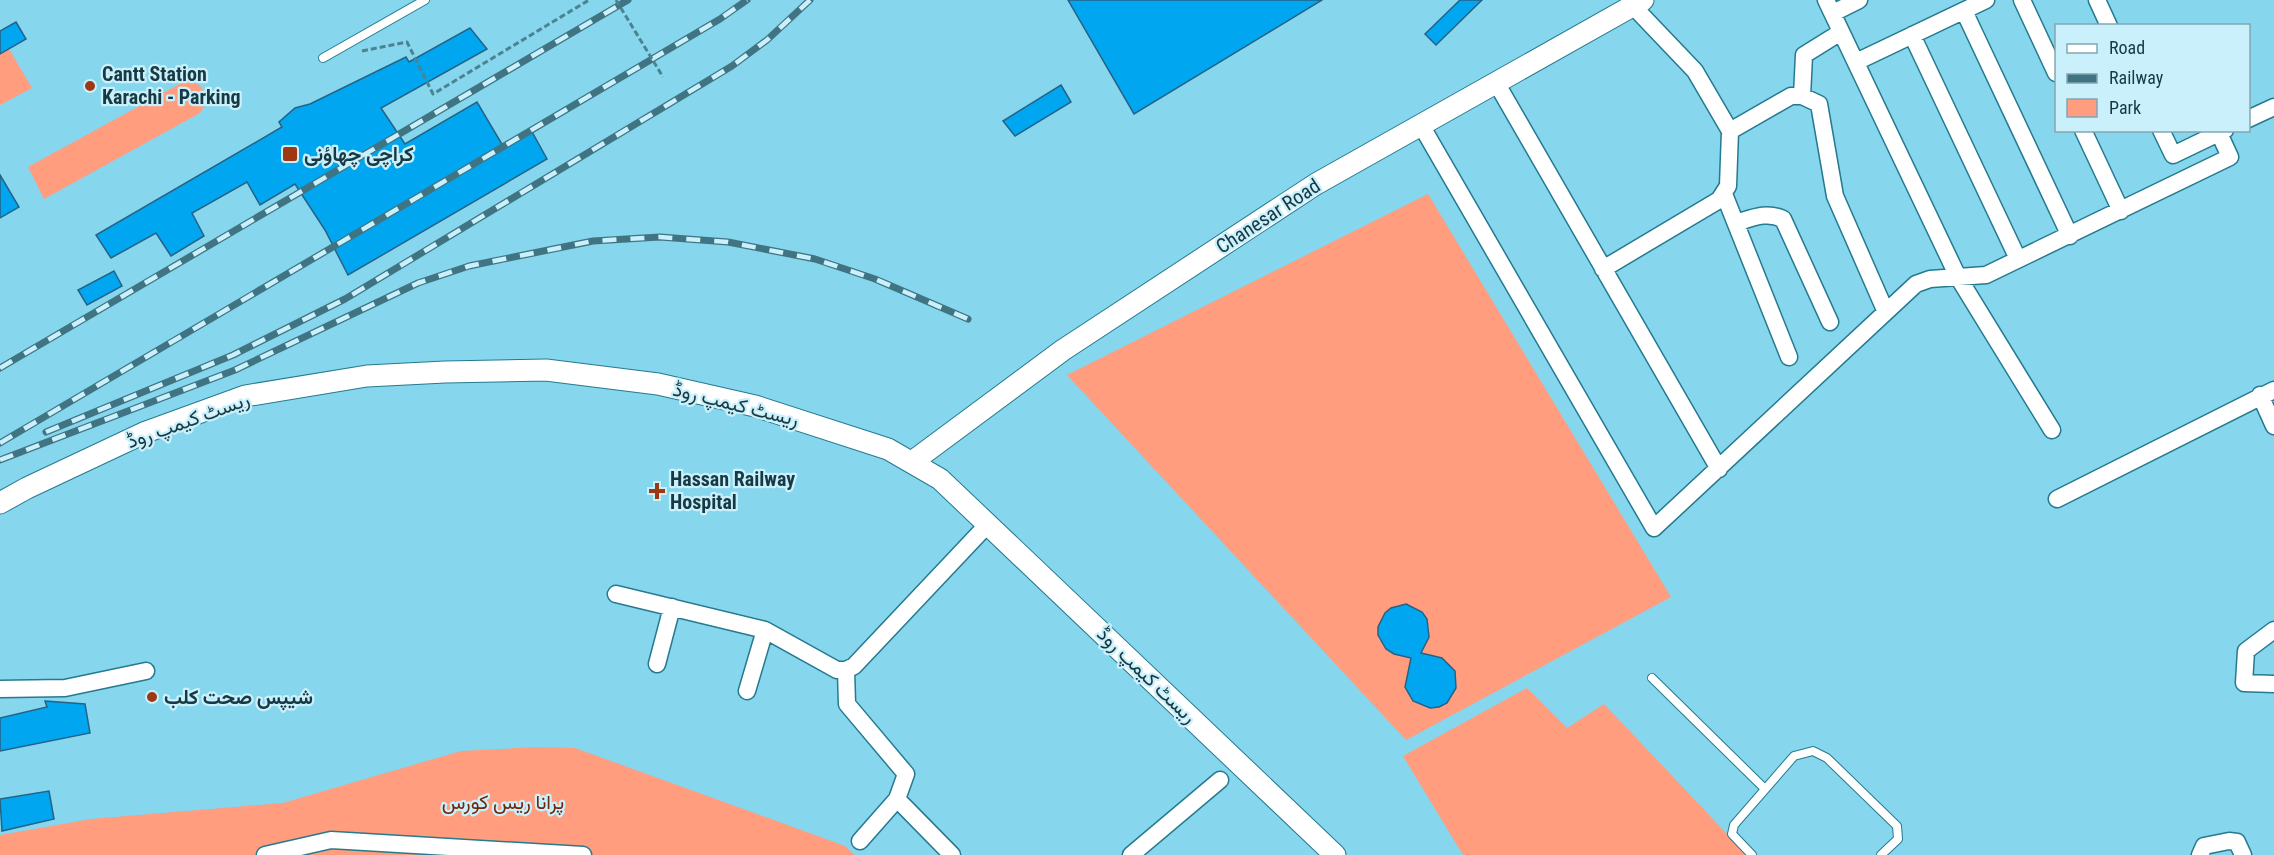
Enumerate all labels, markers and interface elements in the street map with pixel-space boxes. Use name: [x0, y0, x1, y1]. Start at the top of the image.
legend: [2055, 24, 2250, 132]
text: Road: [2109, 37, 2145, 58]
place label: Cantt Station Karachi - Parking: [102, 62, 241, 109]
text: Railway: [2109, 67, 2164, 88]
marker: Cantt Station Karachi - Parking: [83, 79, 97, 93]
text: Park: [2109, 97, 2141, 118]
place label: کراچی چھاؤنی: [304, 142, 414, 168]
marker: کراچی چھاؤنی: [281, 145, 299, 163]
street label: Chanesar Road: [1211, 173, 1325, 259]
street label: ریسٹ کیمپ روڈ: [670, 377, 801, 433]
street label: ریسٹ کیمپ روڈ: [123, 387, 253, 455]
place label: Hassan Railway Hospital: [670, 467, 795, 514]
marker: Hassan Railway Hospital: [648, 482, 666, 500]
street label: ریسٹ کیمپ روڈ: [1091, 622, 1202, 730]
place label: شیپس صحت کلب: [164, 685, 313, 711]
marker: شیپس صحت کلب: [145, 690, 159, 704]
park label: پرانا ریس کورس: [442, 790, 564, 816]

